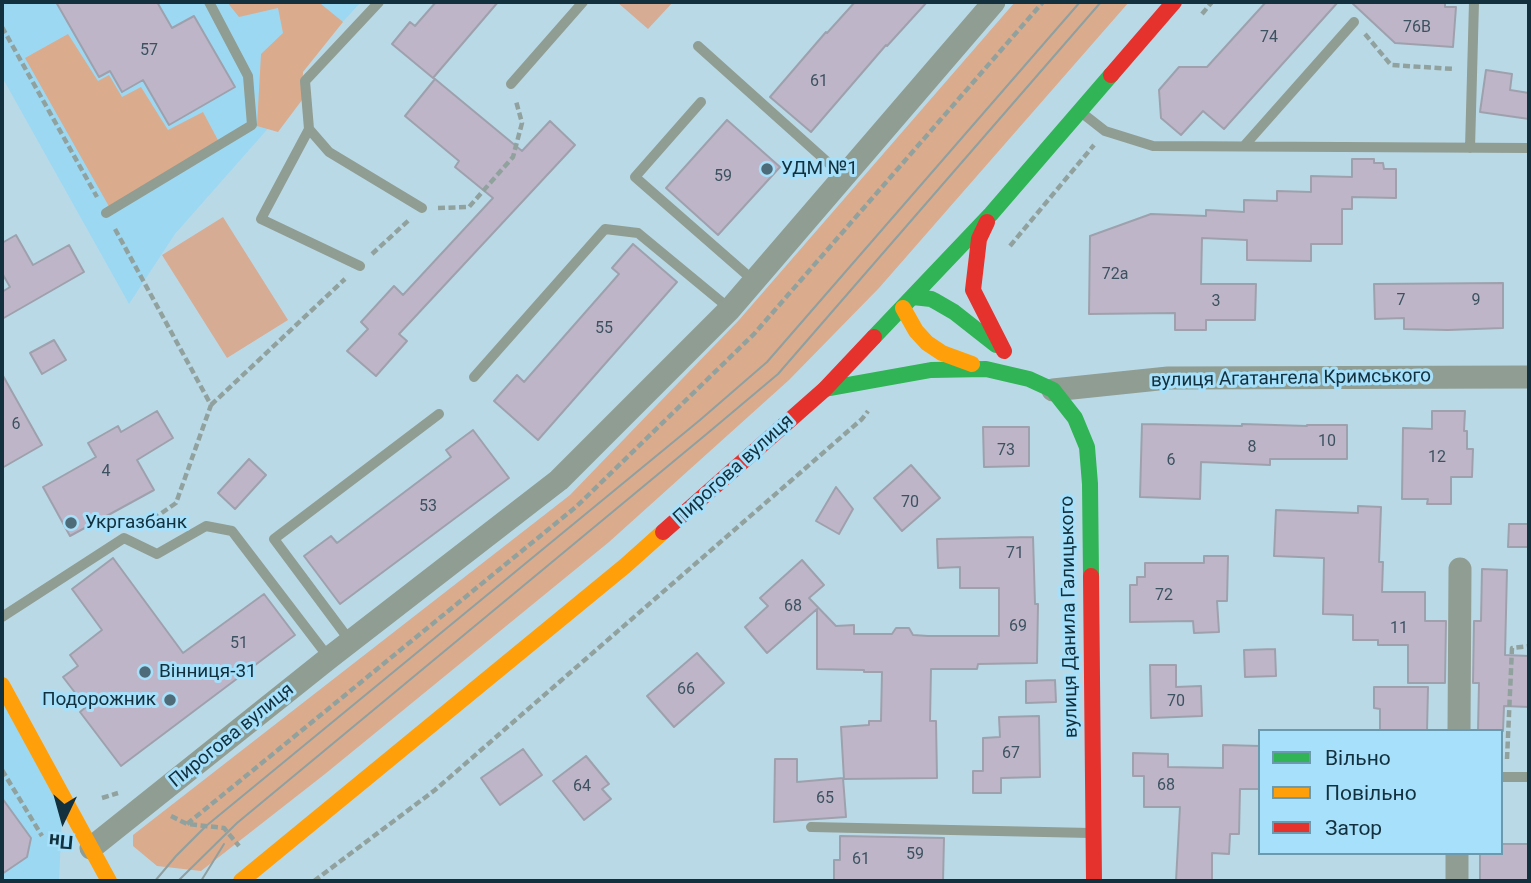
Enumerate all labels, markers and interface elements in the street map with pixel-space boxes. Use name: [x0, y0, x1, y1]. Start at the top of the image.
house number: 76В: [1403, 18, 1431, 38]
house number: 74: [1260, 28, 1278, 48]
house number: 57: [140, 41, 158, 61]
house number: 61: [810, 72, 828, 92]
place label: УДМ №1: [781, 158, 858, 180]
marker: УДМ №1: [759, 161, 775, 177]
house number: 59: [714, 167, 732, 187]
house number: 72а: [1102, 265, 1128, 285]
house number: 7: [1397, 291, 1405, 311]
house number: 9: [1472, 291, 1480, 311]
house number: 3: [1212, 292, 1220, 312]
house number: 55: [595, 319, 613, 339]
street label: вулиця Агатангела Кримського: [1151, 365, 1431, 393]
street label: Пирогова вулиця: [669, 410, 799, 530]
house number: 6: [12, 415, 20, 435]
house number: 10: [1318, 432, 1336, 452]
house number: 8: [1248, 438, 1256, 458]
house number: 73: [997, 441, 1015, 461]
house number: 12: [1428, 448, 1446, 468]
house number: 6: [1167, 451, 1175, 471]
house number: 4: [102, 462, 110, 482]
house number: 70: [901, 493, 919, 513]
street label: вулиця Данила Галицького: [1056, 496, 1084, 738]
house number: 53: [419, 497, 437, 517]
place label: Укргазбанк: [85, 512, 187, 534]
marker: Укргазбанк: [63, 515, 79, 531]
house number: 71: [1006, 544, 1024, 564]
house number: 72: [1155, 586, 1173, 606]
house number: 68: [784, 597, 802, 617]
house number: 69: [1009, 617, 1027, 637]
house number: 11: [1390, 619, 1408, 639]
house number: 51: [230, 634, 248, 654]
place label: Вінниця-31: [159, 661, 257, 683]
marker: Вінниця-31: [137, 664, 153, 680]
street label: Пирогова вулиця: [165, 679, 299, 793]
house number: 66: [677, 680, 695, 700]
place label: Подорожник: [42, 689, 156, 711]
marker: Подорожник: [162, 692, 178, 708]
house number: 70: [1167, 692, 1185, 712]
legend: [1258, 729, 1503, 855]
house number: 67: [1002, 744, 1020, 764]
text: Вільно: [1325, 746, 1391, 770]
house number: 68: [1157, 776, 1175, 796]
house number: 64: [573, 777, 591, 797]
text: Повільно: [1325, 781, 1417, 805]
north arrow: [28, 785, 98, 855]
house number: 65: [816, 789, 834, 809]
text: Затор: [1325, 816, 1382, 840]
text: Пн: [48, 829, 74, 854]
house number: 59: [906, 845, 924, 865]
house number: 61: [852, 850, 870, 870]

